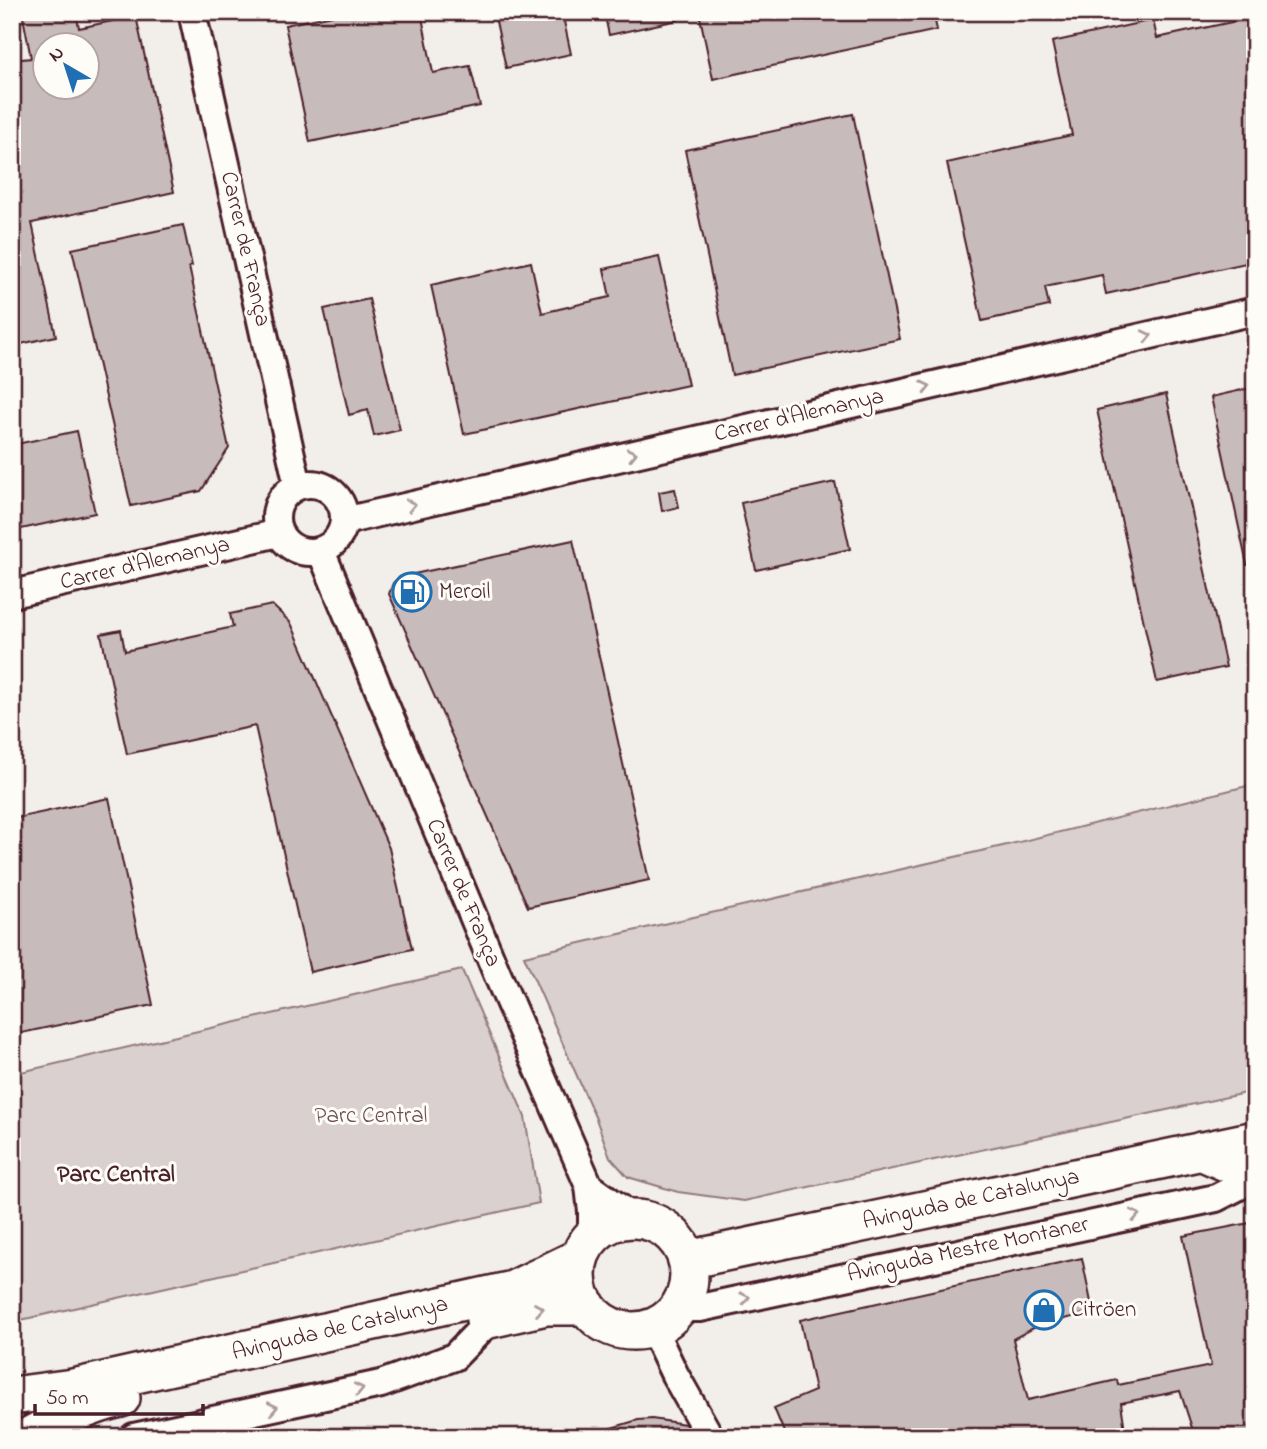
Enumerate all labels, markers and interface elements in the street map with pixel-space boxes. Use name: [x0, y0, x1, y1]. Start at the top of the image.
north arrow: [32, 32, 102, 102]
text: N: [43, 40, 70, 69]
street label: Carrer de França: [211, 168, 279, 330]
one-way arrow: [1141, 330, 1153, 344]
street label: Carrer d'Alemanya: [711, 380, 887, 453]
one-way arrow: [920, 381, 932, 395]
one-way arrow: [626, 448, 638, 463]
one-way arrow: [405, 499, 417, 514]
street label: Carrer d'Alemanya: [57, 528, 233, 601]
fuel station icon: Meroil: [391, 571, 433, 613]
place label: Meroil: [439, 576, 490, 609]
street label: Carrer de França: [417, 814, 509, 972]
park label: Parc Central: [315, 1100, 427, 1133]
district label: Parc Central: [57, 1158, 175, 1193]
street label: Avinguda de Catalunya: [860, 1161, 1083, 1241]
street label: Avinguda Mestre Montaner: [844, 1208, 1093, 1293]
one-way arrow: [1129, 1209, 1141, 1223]
street label: Avinguda de Catalunya: [229, 1288, 452, 1372]
shop icon: Citröen: [1023, 1289, 1065, 1331]
one-way arrow: [739, 1292, 751, 1306]
place label: Citröen: [1071, 1294, 1136, 1327]
one-way arrow: [533, 1302, 545, 1317]
scale bar: [35, 1372, 203, 1416]
one-way arrow: [353, 1383, 365, 1398]
text: 50 m: [46, 1384, 89, 1414]
one-way arrow: [267, 1402, 279, 1416]

